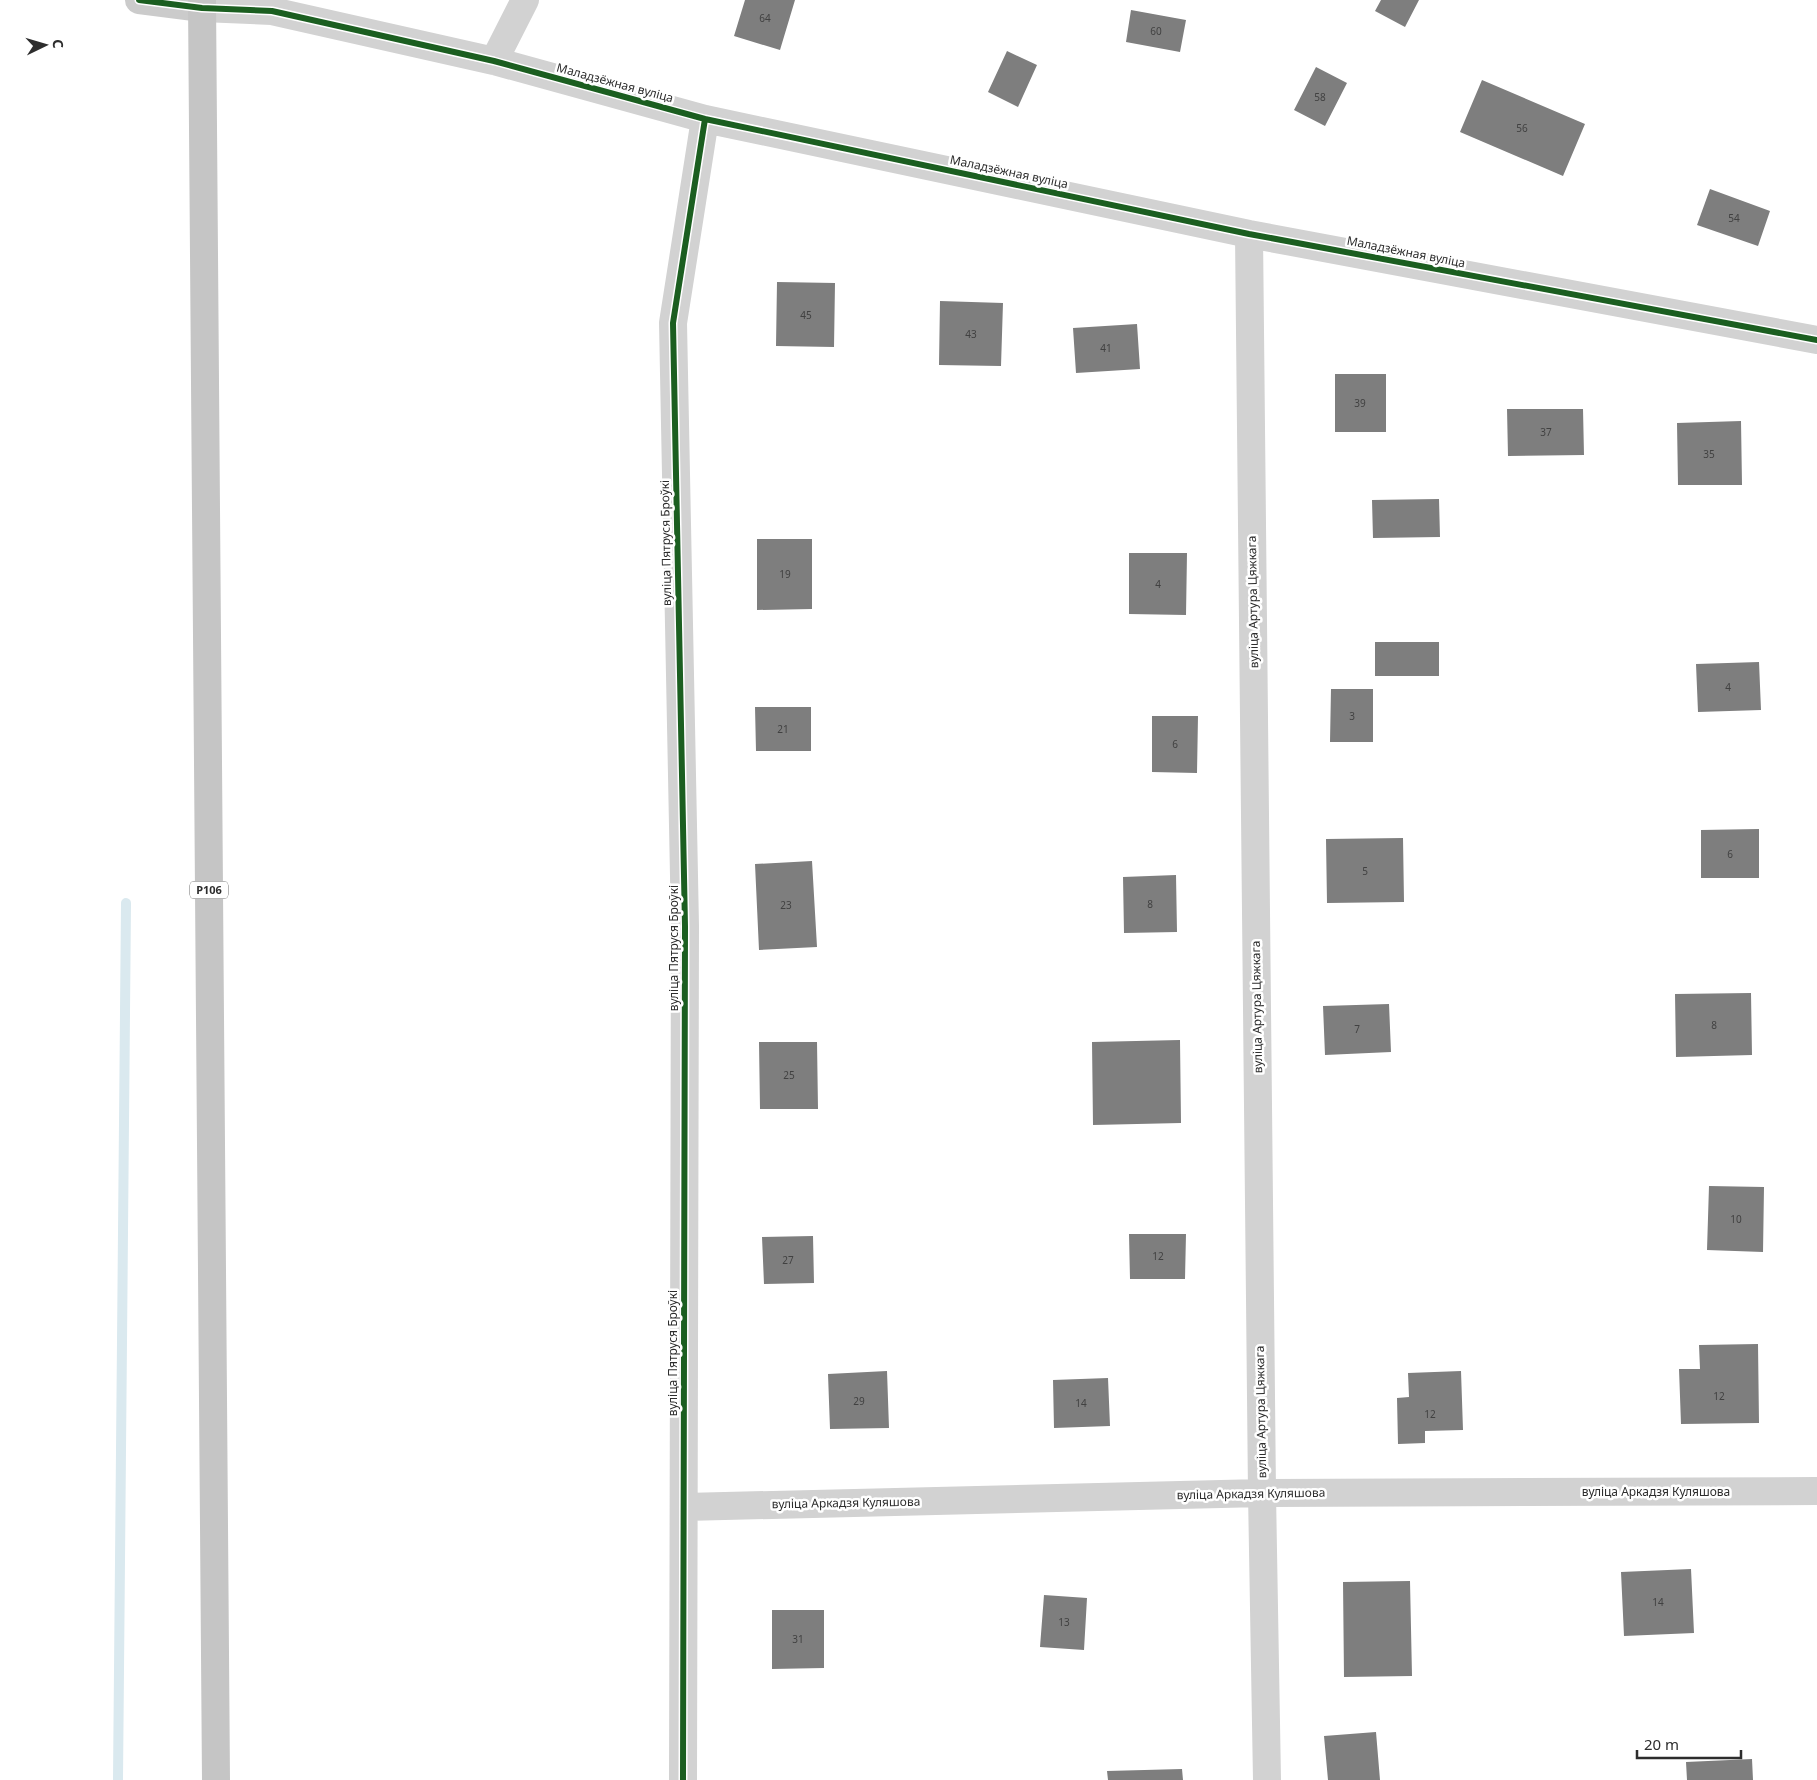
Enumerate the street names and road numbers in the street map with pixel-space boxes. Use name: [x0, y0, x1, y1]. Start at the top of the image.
street label: Маладзёжная вуліца: [555, 59, 675, 106]
street label: Маладзёжная вуліца: [949, 151, 1070, 192]
street label: Маладзёжная вуліца: [1345, 232, 1467, 271]
street label: вуліца Пятруся Броўкі: [656, 480, 675, 606]
street label: вуліца Артура Цяжкага: [1243, 536, 1262, 668]
road number: Р106: [190, 882, 228, 898]
street label: вуліца Пятруся Броўкі: [665, 885, 682, 1011]
street label: вуліца Артура Цяжкага: [1247, 941, 1266, 1073]
street label: вуліца Пятруся Броўкі: [664, 1290, 681, 1416]
street label: вуліца Артура Цяжкага: [1251, 1346, 1270, 1478]
street label: вуліца Аркадзя Куляшова: [1582, 1483, 1730, 1500]
street label: вуліца Аркадзя Куляшова: [1177, 1484, 1325, 1503]
street label: вуліца Аркадзя Куляшова: [772, 1493, 920, 1512]

